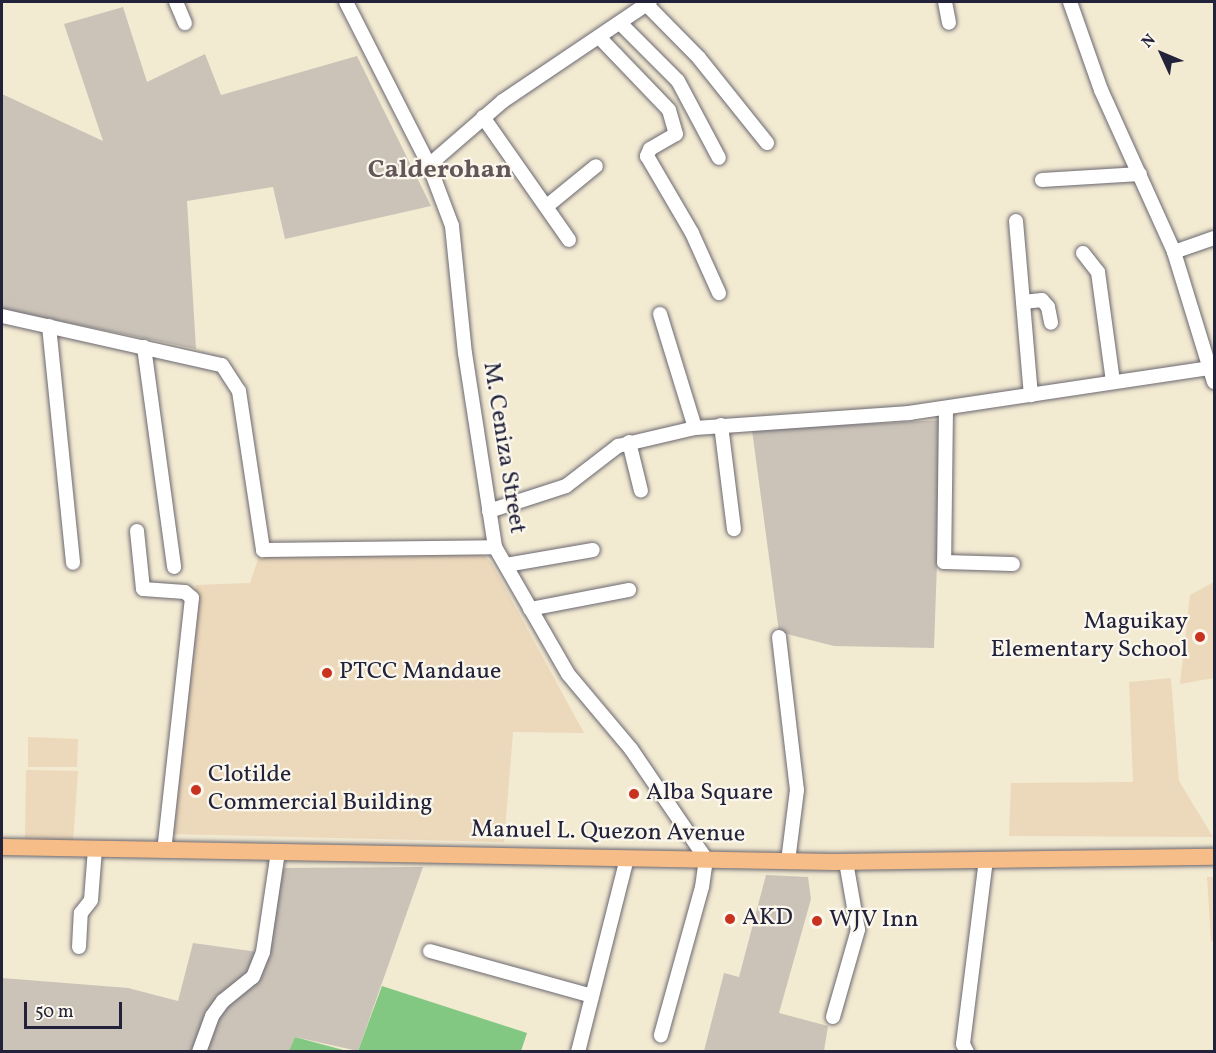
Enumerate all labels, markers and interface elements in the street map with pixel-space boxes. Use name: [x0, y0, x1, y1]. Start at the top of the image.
north arrow: [1132, 24, 1192, 84]
text: N: [1137, 30, 1161, 53]
district label: Calderohan: [368, 155, 512, 187]
street label: M. Ceniza Street: [475, 360, 531, 536]
place label: Maguikay Elementary School: [990, 609, 1188, 665]
marker: Maguikay Elementary School: [1193, 630, 1207, 644]
place label: PTCC Mandaue: [339, 659, 501, 687]
marker: PTCC Mandaue: [320, 666, 334, 680]
place label: Clotilde Commercial Building: [208, 762, 432, 818]
place label: Alba Square: [646, 780, 773, 808]
marker: Clotilde Commercial Building: [189, 783, 203, 797]
marker: Alba Square: [627, 787, 641, 801]
street label: Manuel L. Quezon Avenue: [471, 816, 745, 850]
place label: AKD: [742, 905, 793, 933]
place label: WJV Inn: [829, 907, 919, 935]
marker: AKD: [723, 912, 737, 926]
marker: WJV Inn: [810, 914, 824, 928]
scale bar: [27, 990, 124, 1028]
text: 50 m: [35, 1000, 74, 1025]

